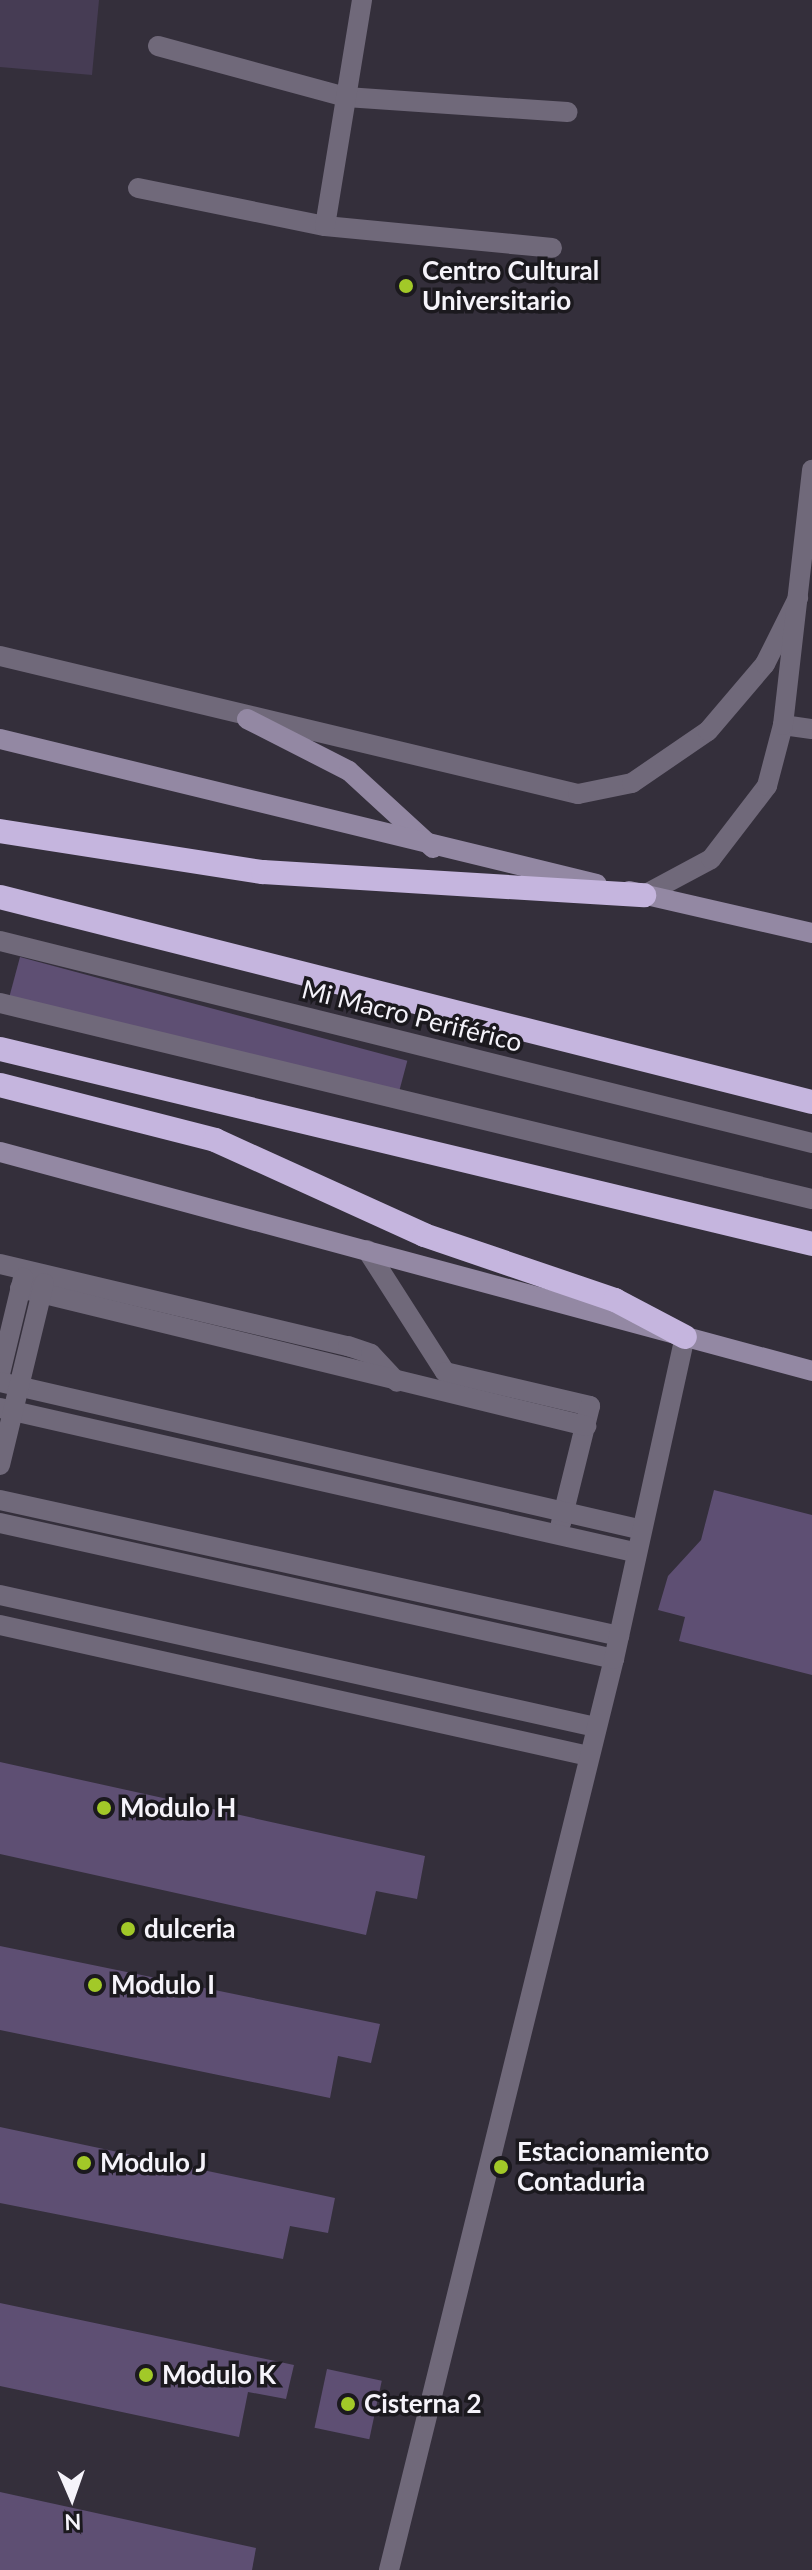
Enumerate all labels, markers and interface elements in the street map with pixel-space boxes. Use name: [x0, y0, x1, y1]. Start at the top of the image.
place label: Centro Cultural Universitario: [422, 255, 599, 316]
marker: Centro Cultural Universitario: [397, 277, 415, 295]
street label: Mi Macro Periférico: [299, 974, 525, 1058]
place label: Modulo H: [120, 1792, 236, 1824]
marker: Modulo H: [95, 1799, 113, 1817]
place label: dulceria: [144, 1913, 236, 1945]
marker: dulceria: [119, 1920, 137, 1938]
place label: Modulo I: [111, 1969, 215, 2001]
marker: Modulo I: [86, 1976, 104, 1994]
place label: Estacionamiento Contaduria: [517, 2136, 709, 2198]
place label: Modulo J: [100, 2147, 207, 2179]
marker: Modulo J: [75, 2154, 93, 2172]
marker: Estacionamiento Contaduria: [492, 2158, 510, 2176]
place label: Modulo K: [162, 2359, 276, 2391]
marker: Modulo K: [137, 2366, 155, 2384]
place label: Cisterna 2: [364, 2388, 482, 2420]
marker: Cisterna 2: [339, 2395, 357, 2413]
north arrow: [32, 2458, 112, 2538]
text: N: [64, 2509, 82, 2536]

